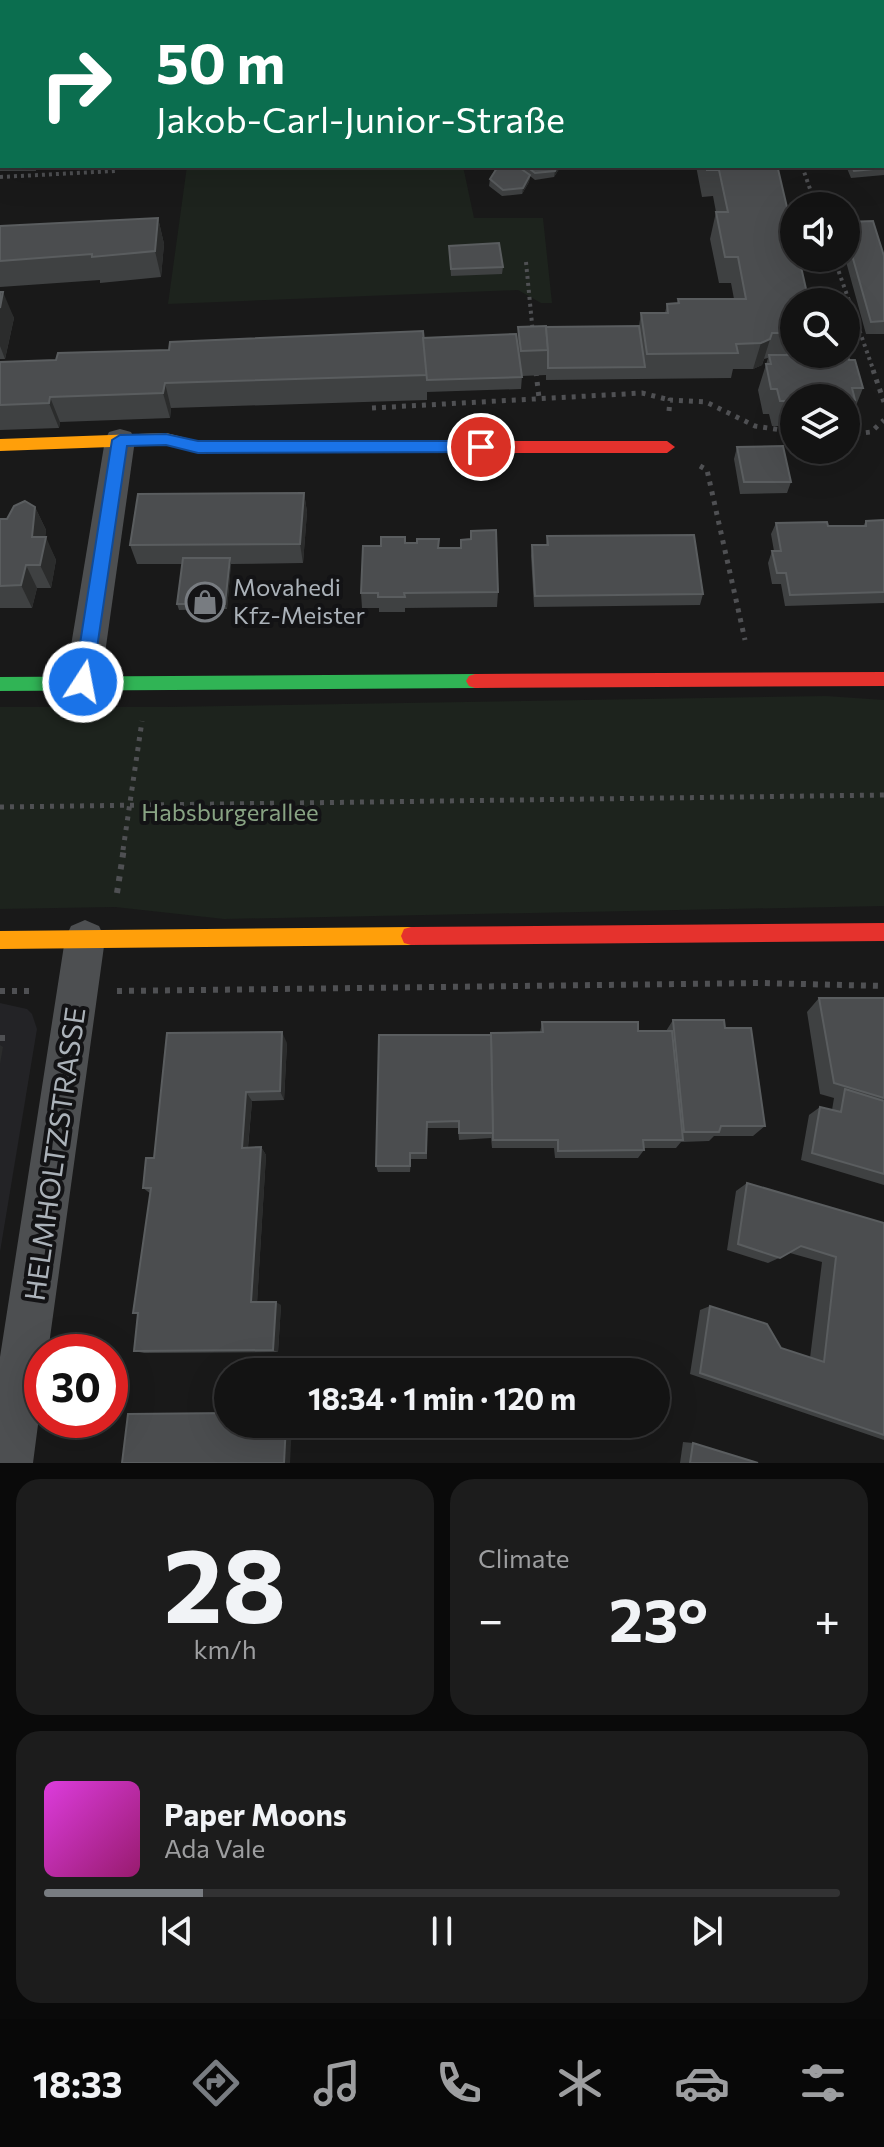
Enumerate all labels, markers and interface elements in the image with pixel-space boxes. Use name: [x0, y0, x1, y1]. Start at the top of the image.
text: 50 m: [156, 27, 285, 96]
icon: right: [24, 32, 128, 136]
text: Jakob-Carl-Junior-Straße: [156, 96, 565, 140]
map controls: [780, 192, 860, 464]
button: sound: [780, 192, 860, 272]
button: search: [780, 288, 860, 368]
button: layers: [780, 384, 860, 464]
pin: [447, 413, 515, 481]
icon: arrive: [459, 425, 503, 469]
place label: Movahedi Kfz-Meister: [233, 572, 366, 629]
shop icon: Movahedi Kfz-Meister: [184, 581, 226, 623]
position arrow: [41, 640, 125, 724]
park label: Habsburgerallee: [141, 797, 319, 826]
street label: HELMHOLTZSTRASSE: [17, 1005, 91, 1303]
speed limit sign: 30: [24, 1334, 128, 1438]
text: 18:34 · 1 min · 120 m: [308, 1379, 576, 1416]
text: 28: [164, 1517, 286, 1644]
text: Climate: [478, 1542, 570, 1573]
text: 23°: [609, 1581, 708, 1654]
text: −: [478, 1591, 503, 1645]
text: +: [814, 1591, 840, 1645]
text: km/h: [193, 1633, 257, 1664]
text: Paper Moons: [164, 1795, 347, 1832]
text: Ada Vale: [164, 1832, 265, 1863]
icon: previous: [155, 1909, 199, 1953]
icon: pause: [420, 1909, 464, 1953]
icon: next: [685, 1909, 729, 1953]
icon: directions: [188, 2055, 244, 2111]
icon: music: [309, 2055, 365, 2111]
icon: phone: [431, 2055, 487, 2111]
icon: climate: [552, 2055, 608, 2111]
icon: car: [674, 2055, 730, 2111]
icon: filters: [795, 2055, 851, 2111]
text: 18:33: [33, 2061, 123, 2105]

